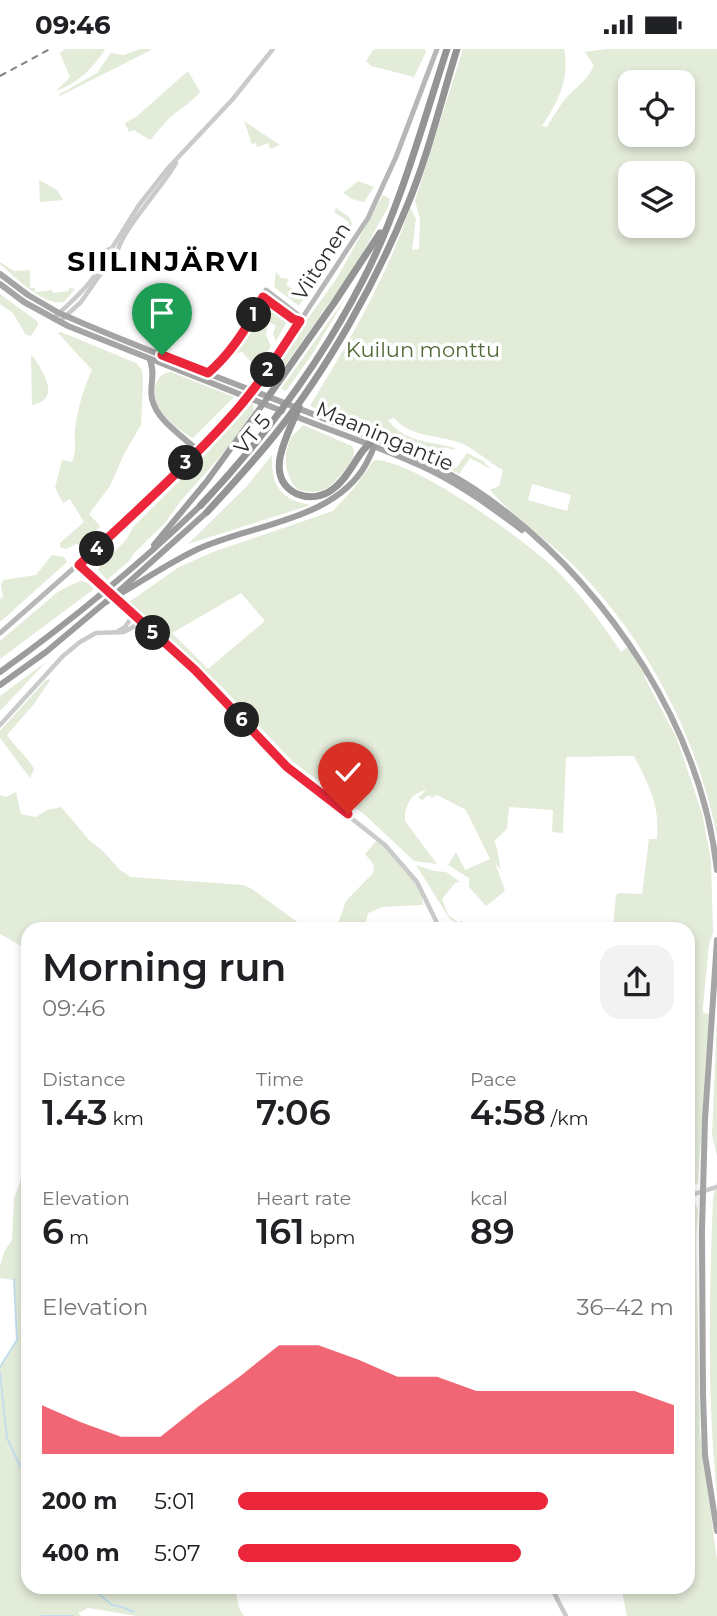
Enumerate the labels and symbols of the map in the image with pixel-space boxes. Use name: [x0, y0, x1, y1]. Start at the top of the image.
street label: Viitonen: [287, 217, 355, 305]
district label: SIILINJÄRVI: [67, 244, 261, 278]
pin: [132, 283, 192, 355]
pin: 1: [236, 297, 272, 333]
park label: Kuilun monttu: [346, 337, 500, 362]
pin: 2: [250, 353, 286, 387]
street label: Maaningantie: [313, 396, 457, 476]
street label: VT 5: [228, 409, 276, 459]
pin: 3: [168, 445, 204, 481]
pin: 4: [80, 531, 114, 567]
pin: 5: [136, 615, 170, 651]
pin: 6: [224, 703, 260, 737]
pin: [318, 742, 378, 814]

